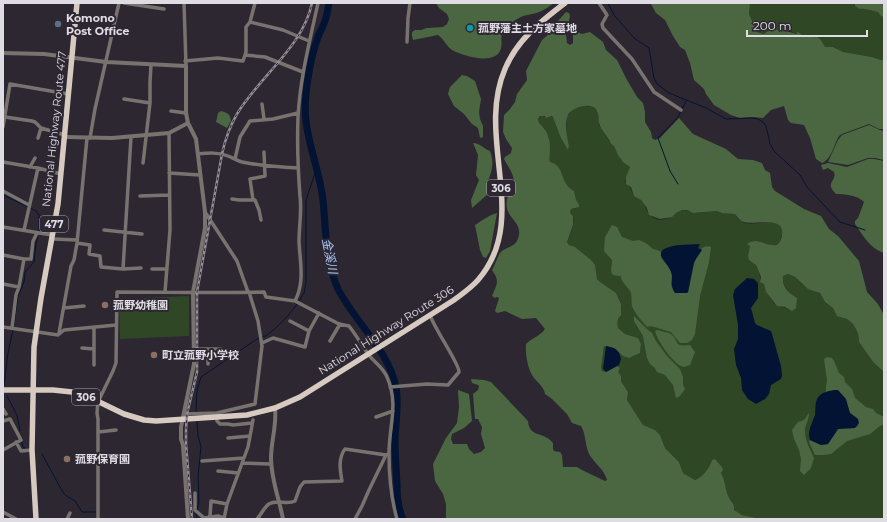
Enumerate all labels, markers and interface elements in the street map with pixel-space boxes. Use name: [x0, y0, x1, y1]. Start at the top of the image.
place label: Komono Post Office: [66, 11, 129, 38]
scale bar: [747, 12, 867, 38]
text: 200 m: [753, 18, 792, 33]
marker: Komono Post Office: [53, 19, 63, 29]
place label: 菰野藩主土方家墓地: [478, 21, 577, 35]
marker: 菰野藩主土方家墓地: [465, 23, 475, 33]
street label: National Highway Route 477: [39, 50, 69, 208]
road number: 306: [487, 180, 515, 196]
road number: 477: [40, 216, 68, 232]
water label: 金溪川: [319, 237, 341, 277]
street label: National Highway Route 306: [316, 282, 457, 378]
place label: 菰野幼稚園: [113, 298, 168, 312]
marker: 菰野幼稚園: [100, 300, 110, 310]
place label: 町立菰野小学校: [162, 348, 239, 362]
marker: 町立菰野小学校: [149, 350, 159, 360]
road number: 306: [72, 389, 100, 405]
place label: 菰野保育園: [75, 452, 130, 466]
marker: 菰野保育園: [62, 454, 72, 464]

